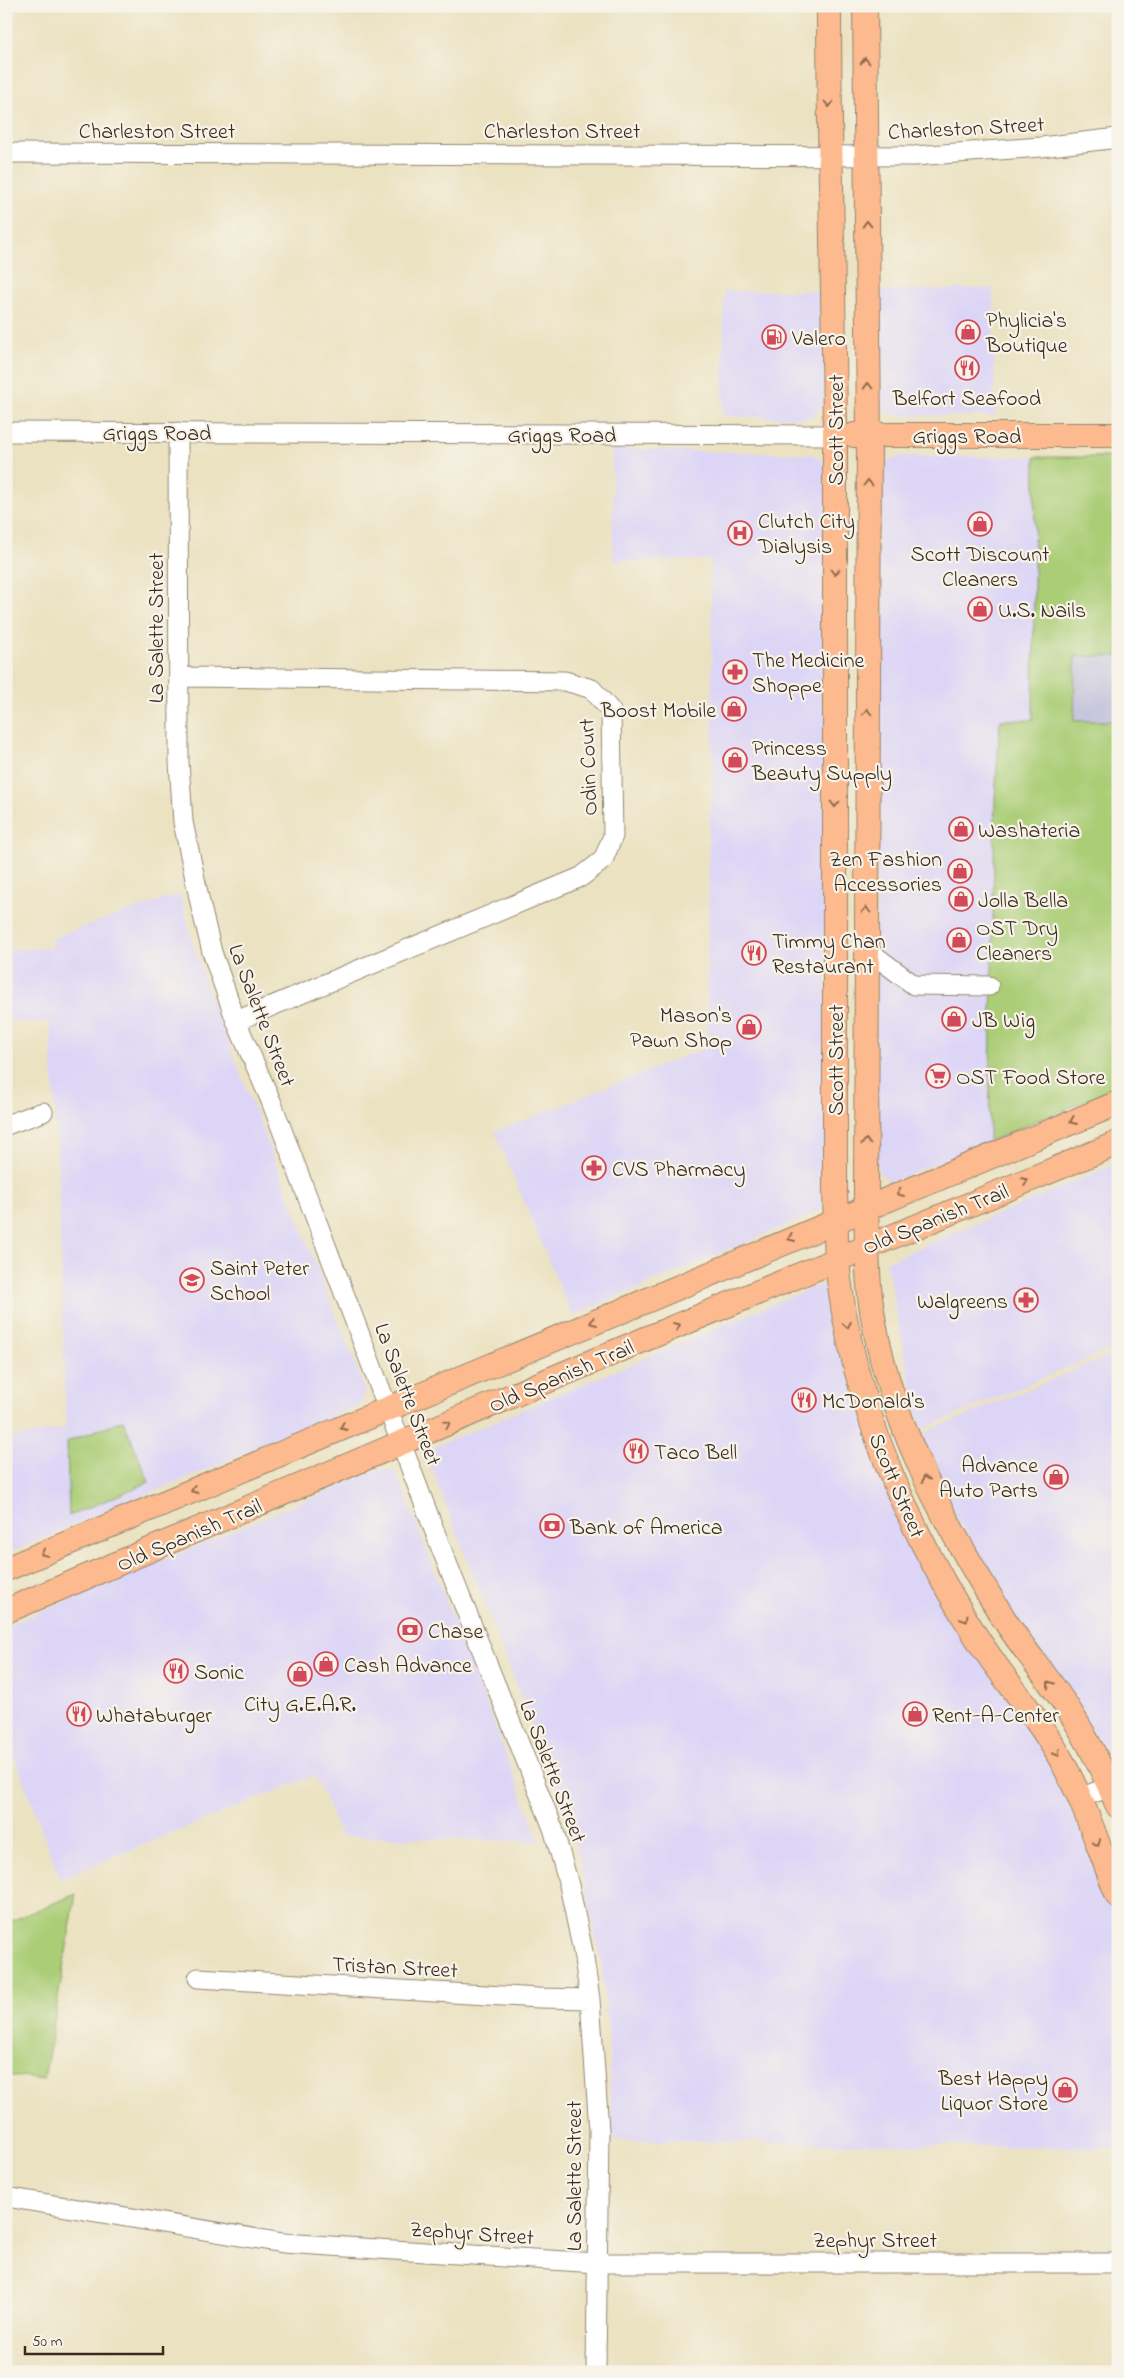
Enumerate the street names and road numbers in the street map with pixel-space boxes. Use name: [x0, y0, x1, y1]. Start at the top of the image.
street label: Charleston Street: [887, 110, 1046, 150]
street label: Charleston Street: [79, 117, 236, 149]
street label: Charleston Street: [484, 117, 641, 149]
street label: Scott Street: [822, 374, 854, 486]
street label: Griggs Road: [103, 419, 211, 452]
street label: Griggs Road: [508, 421, 616, 454]
street label: Griggs Road: [913, 422, 1021, 455]
street label: La Salette Street: [142, 552, 174, 703]
street label: Odin Court: [572, 717, 608, 816]
street label: La Salette Street: [218, 940, 302, 1093]
street label: Scott Street: [822, 1004, 854, 1116]
street label: Old Spanish Trail: [858, 1177, 1014, 1265]
street label: La Salette Street: [364, 1319, 448, 1472]
street label: Old Spanish Trail: [485, 1333, 640, 1423]
street label: Scott Street: [859, 1429, 932, 1544]
street label: Old Spanish Trail: [113, 1492, 268, 1582]
street label: La Salette Street: [509, 1696, 593, 1849]
street label: Tristan Street: [331, 1950, 459, 1988]
street label: La Salette Street: [560, 2100, 592, 2251]
street label: Zephyr Street: [409, 2215, 535, 2256]
street label: Zephyr Street: [813, 2226, 938, 2259]

